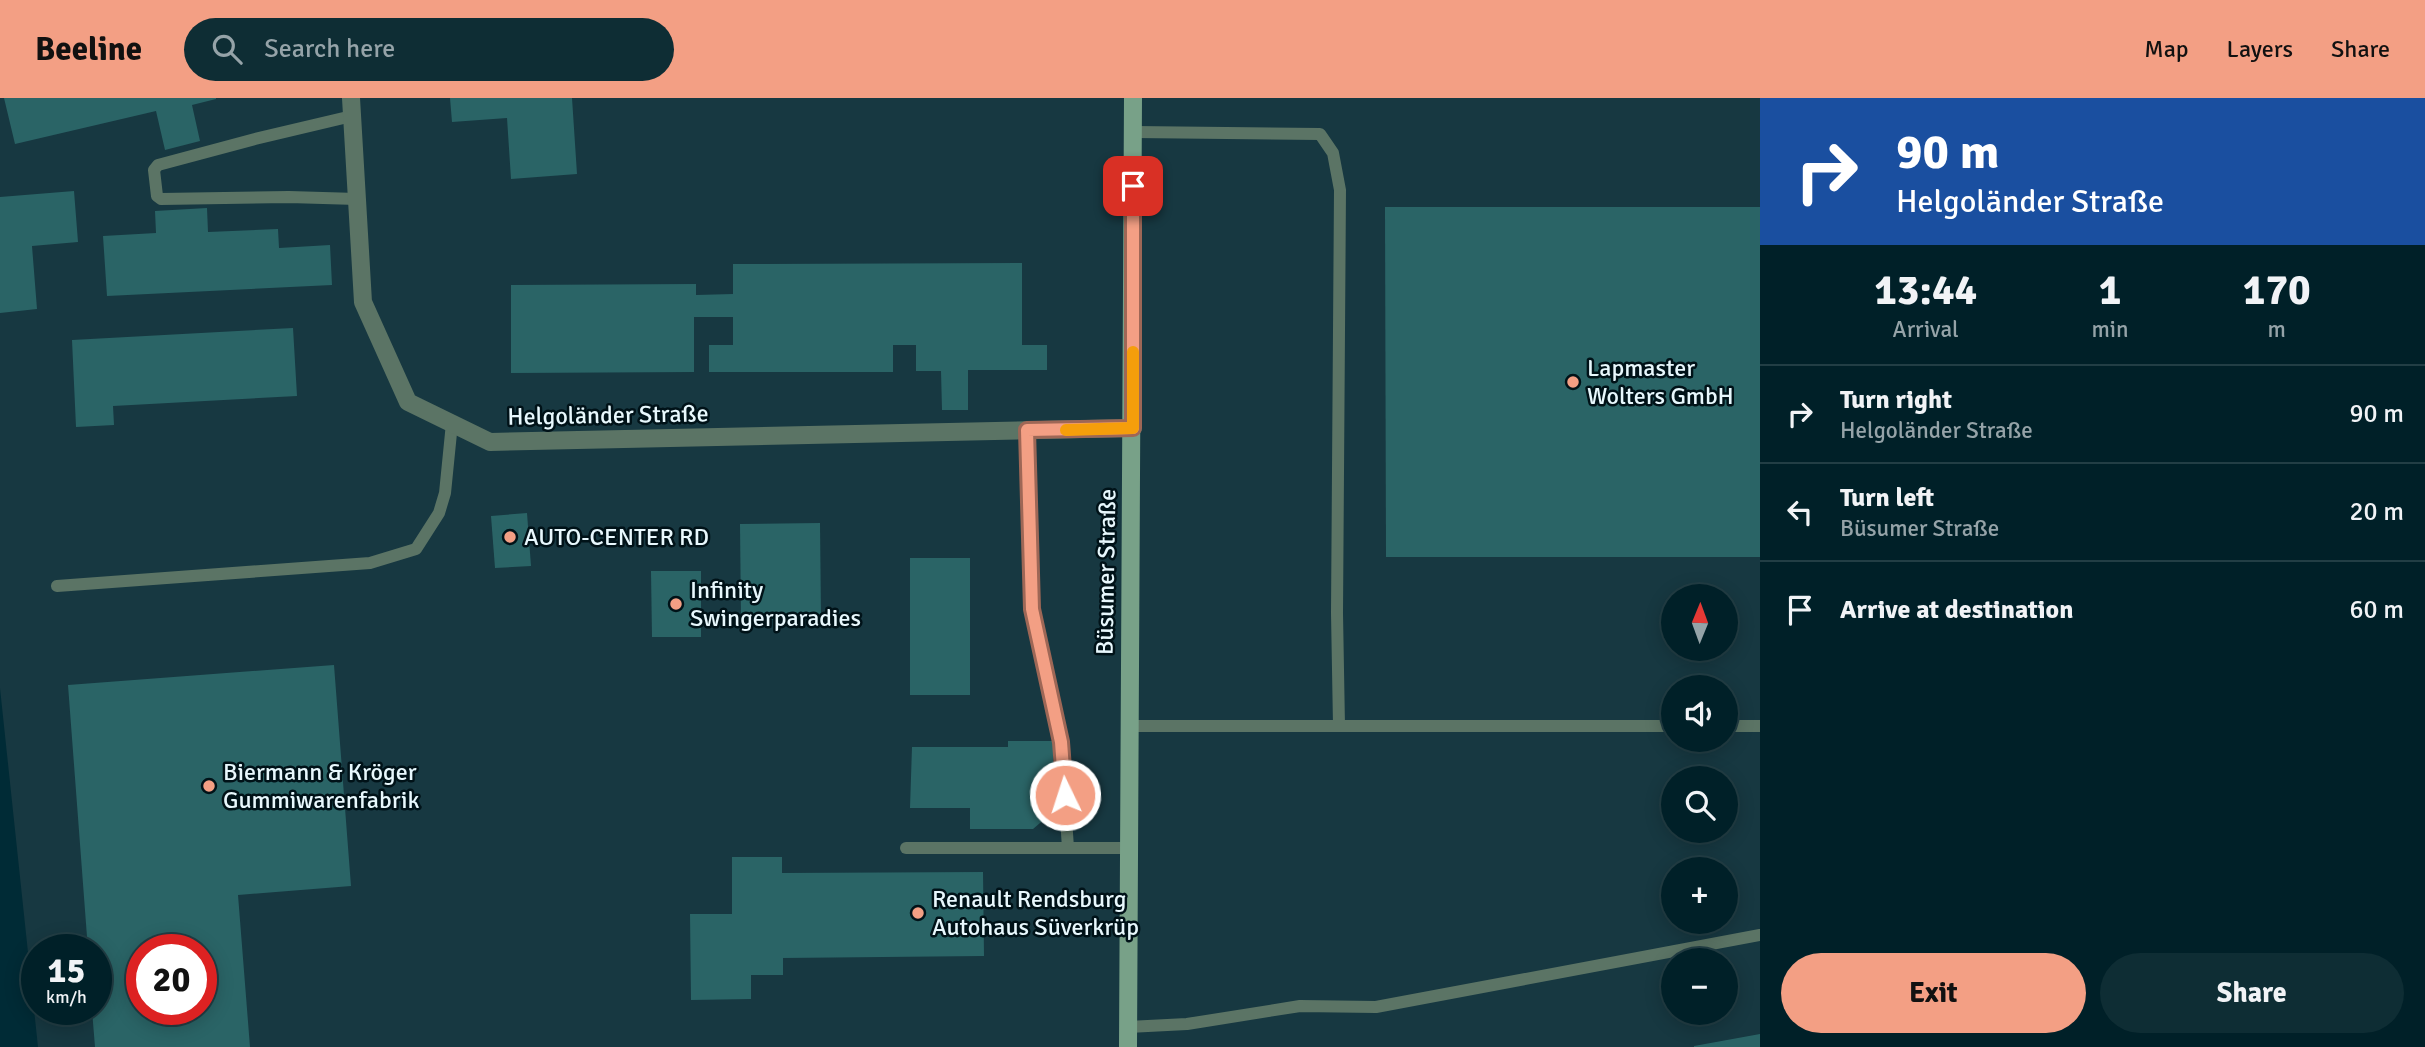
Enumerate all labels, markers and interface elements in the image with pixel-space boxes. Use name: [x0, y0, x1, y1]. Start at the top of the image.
search box: [184, 18, 674, 81]
text: Beeline: [35, 29, 142, 70]
icon: search: [208, 30, 246, 68]
text: Search here: [264, 33, 395, 65]
text: Map: [2144, 34, 2189, 64]
text: Layers: [2227, 34, 2293, 64]
text: Share: [2331, 34, 2390, 64]
text: 90 m: [1896, 122, 1999, 182]
icon: right: [1781, 126, 1872, 217]
pin: [1103, 156, 1163, 216]
icon: arrive: [1114, 167, 1152, 205]
text: Helgoländer Straße: [1896, 182, 2164, 221]
text: 13:44: [1874, 265, 1977, 316]
text: 1: [2099, 265, 2121, 316]
text: 170: [2243, 265, 2311, 316]
text: Arrival: [1893, 315, 1959, 344]
text: min: [2091, 315, 2129, 344]
text: m: [2268, 315, 2286, 344]
place label: Lapmaster Wolters GmbH: [1587, 353, 1734, 411]
marker: Lapmaster Wolters GmbH: [1565, 374, 1581, 390]
text: Turn right: [1840, 384, 1952, 416]
icon: right: [1781, 395, 1819, 433]
street label: Helgoländer Straße: [507, 398, 709, 432]
text: 90 m: [2349, 398, 2404, 430]
text: Helgoländer Straße: [1840, 416, 2033, 445]
text: Turn left: [1840, 482, 1934, 514]
street label: Büsumer Straße: [1090, 489, 1122, 655]
icon: left: [1781, 493, 1819, 531]
text: 20 m: [2349, 496, 2404, 528]
text: Büsumer Straße: [1840, 514, 1999, 543]
place label: AUTO-CENTER RD: [524, 522, 709, 552]
marker: AUTO-CENTER RD: [502, 529, 518, 545]
place label: Infinity Swingerparadies: [690, 575, 861, 633]
north arrow: [1661, 584, 1738, 662]
map controls: [1661, 584, 1738, 1025]
icon: arrive: [1781, 591, 1819, 629]
text: Arrive at destination: [1840, 594, 2073, 626]
text: 60 m: [2349, 594, 2404, 626]
marker: Infinity Swingerparadies: [668, 596, 684, 612]
button: sound: [1661, 675, 1738, 752]
place label: Biermann & Kröger Gummiwarenfabrik: [223, 757, 419, 815]
position arrow: [1028, 758, 1102, 832]
button: search: [1661, 766, 1738, 843]
marker: Biermann & Kröger Gummiwarenfabrik: [201, 778, 217, 794]
button: +: [1661, 857, 1738, 934]
place label: Renault Rendsburg Autohaus Süverkrüp: [932, 884, 1139, 942]
marker: Renault Rendsburg Autohaus Süverkrüp: [910, 905, 926, 921]
speed limit sign: 20: [126, 934, 217, 1025]
button: −: [1661, 948, 1738, 1025]
text: 15: [48, 949, 85, 992]
button: Exit: [1781, 953, 2086, 1033]
button: Share: [2100, 953, 2404, 1033]
text: km/h: [46, 986, 87, 1008]

